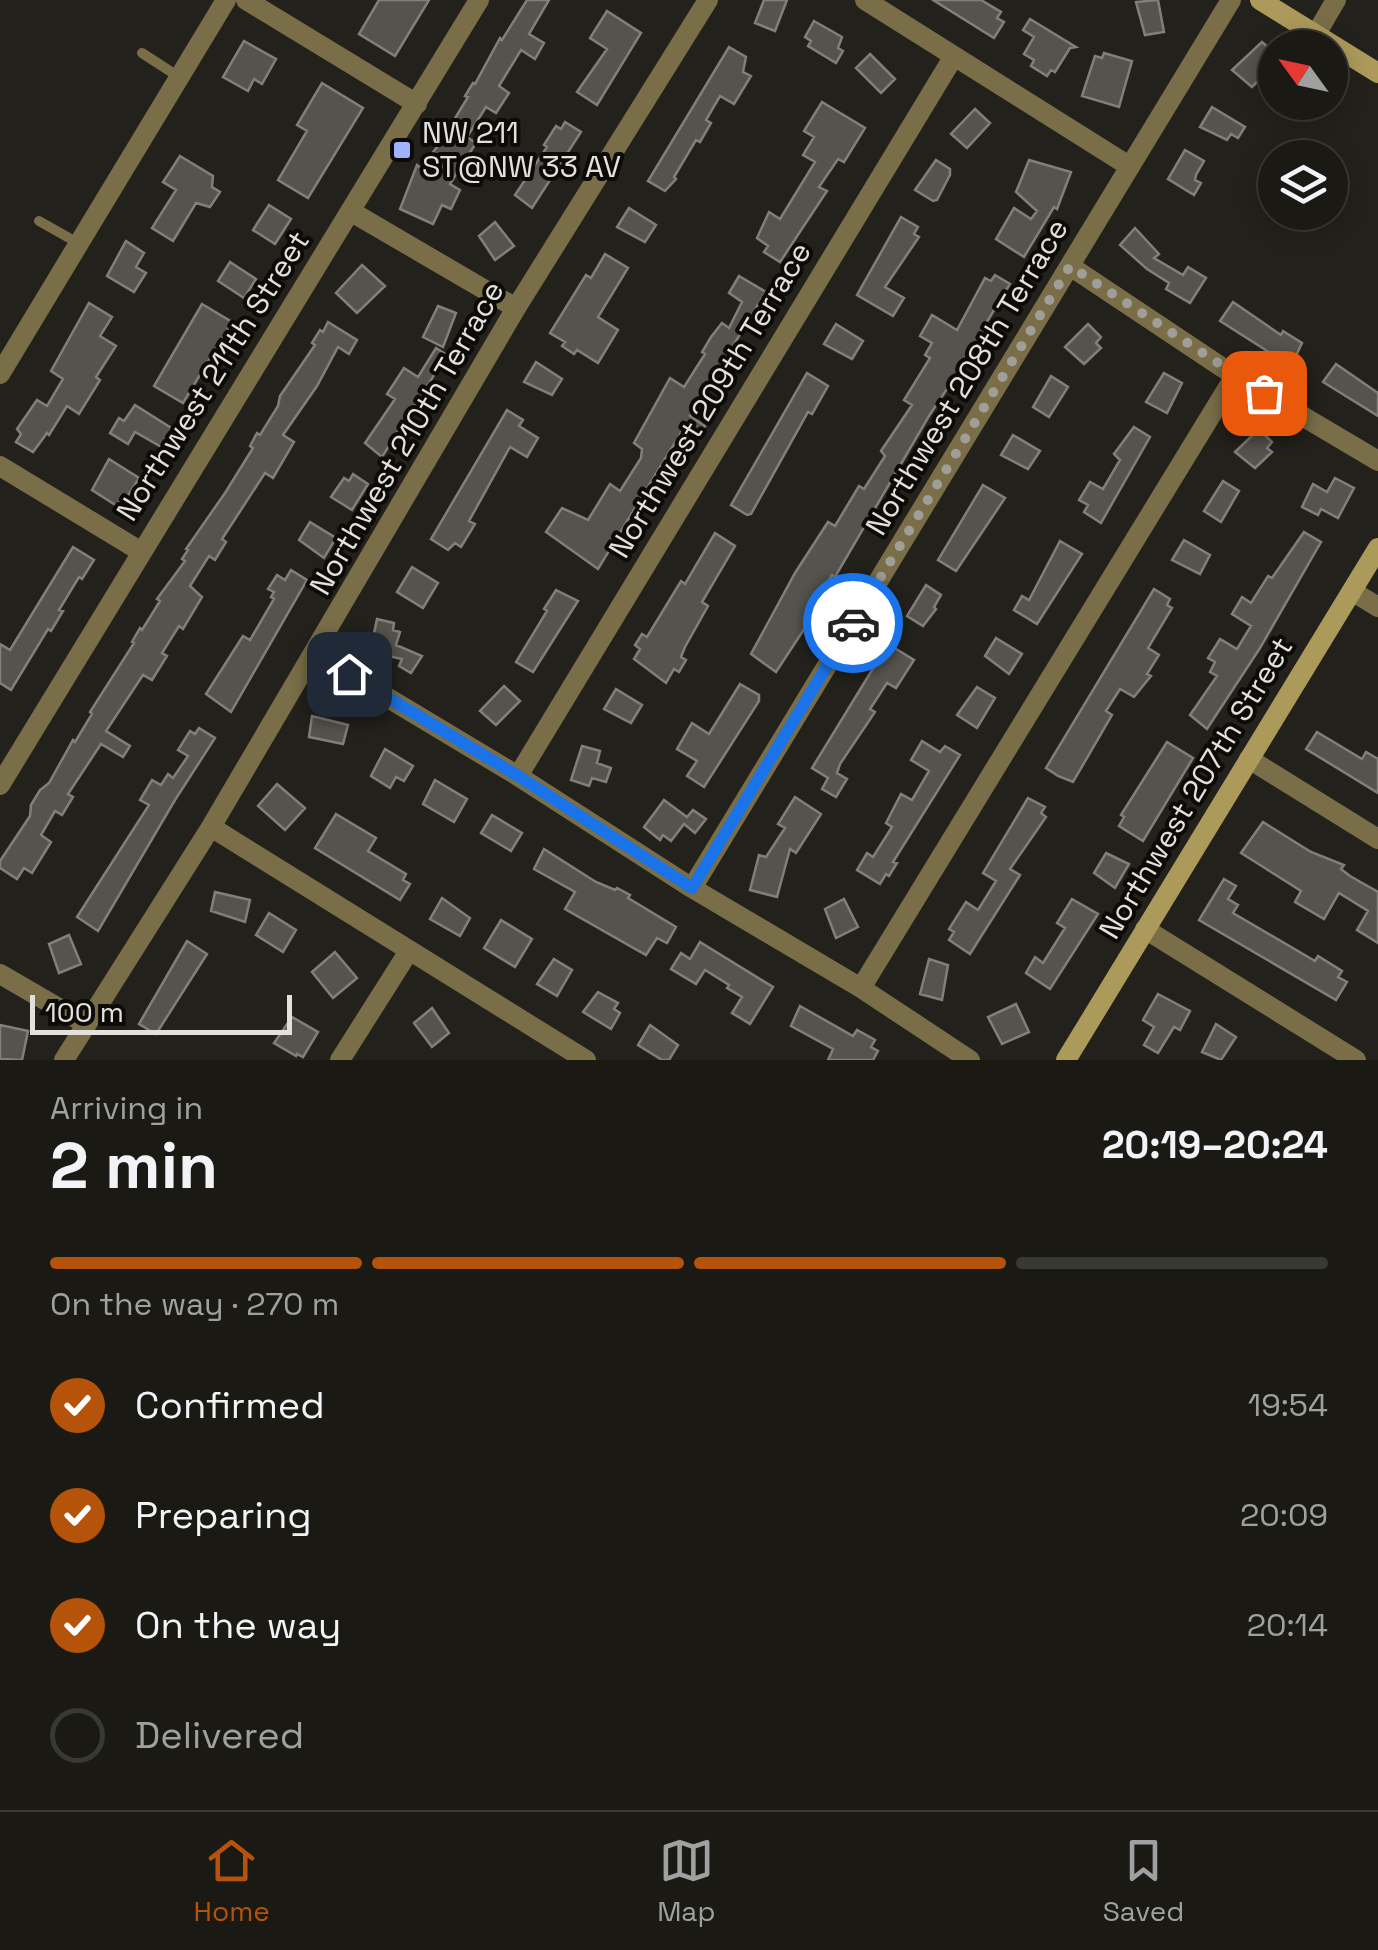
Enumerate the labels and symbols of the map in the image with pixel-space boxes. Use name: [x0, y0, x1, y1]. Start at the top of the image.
north arrow: [1258, 30, 1348, 120]
place label: NW 211 ST@NW 33 AV: [422, 113, 621, 186]
marker: NW 211 ST@NW 33 AV: [391, 139, 413, 161]
street label: Northwest 208th Terrace: [857, 211, 1077, 542]
street label: Northwest 211th Street: [107, 223, 318, 528]
street label: Northwest 209th Terrace: [600, 234, 820, 565]
street label: Northwest 210th Terrace: [301, 274, 513, 602]
pin: [1222, 351, 1307, 436]
courier: [803, 573, 903, 673]
street label: Northwest 207th Street: [1090, 630, 1301, 946]
pin: [307, 632, 392, 717]
scale bar: [30, 990, 292, 1034]

